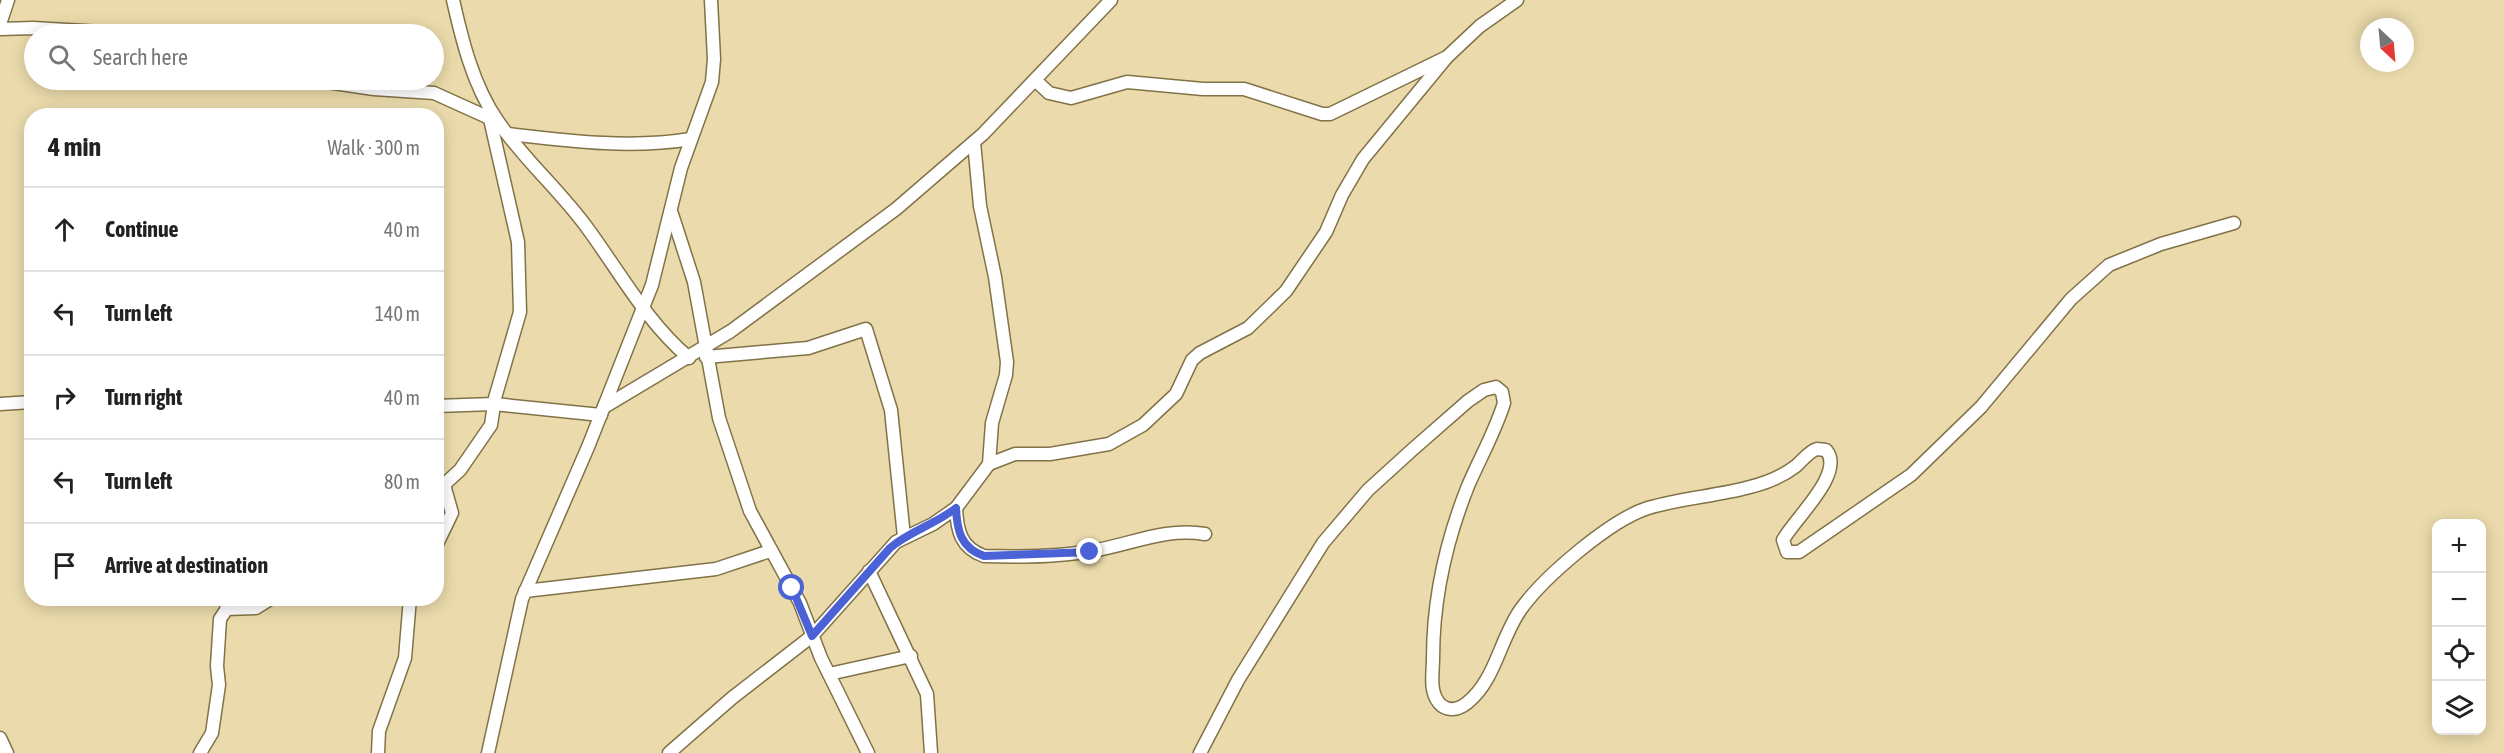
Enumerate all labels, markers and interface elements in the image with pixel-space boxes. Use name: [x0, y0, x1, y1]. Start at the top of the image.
north arrow: [2360, 18, 2414, 72]
search box: [24, 24, 444, 90]
icon: search: [45, 41, 78, 74]
text: Search here: [93, 44, 188, 70]
text: 4 min: [48, 132, 101, 162]
text: Walk · 300 m: [328, 136, 420, 159]
icon: ahead: [48, 213, 81, 246]
text: Continue: [105, 216, 179, 242]
text: 40 m: [384, 218, 420, 241]
icon: left: [48, 297, 81, 330]
text: Turn left: [105, 300, 172, 326]
text: 140 m: [375, 302, 420, 325]
icon: right: [48, 381, 81, 414]
text: Turn right: [105, 384, 182, 410]
text: 40 m: [384, 386, 420, 409]
icon: left: [48, 465, 81, 498]
text: Turn left: [105, 468, 172, 494]
text: 80 m: [384, 470, 420, 493]
map controls: [2432, 519, 2486, 735]
button: +: [2432, 519, 2486, 573]
route end: [1076, 538, 1102, 564]
icon: arrive: [48, 549, 81, 582]
text: Arrive at destination: [105, 552, 268, 578]
button: −: [2432, 573, 2486, 627]
route start: [778, 574, 804, 600]
button: locate: [2432, 627, 2486, 681]
button: layers: [2432, 681, 2486, 735]

